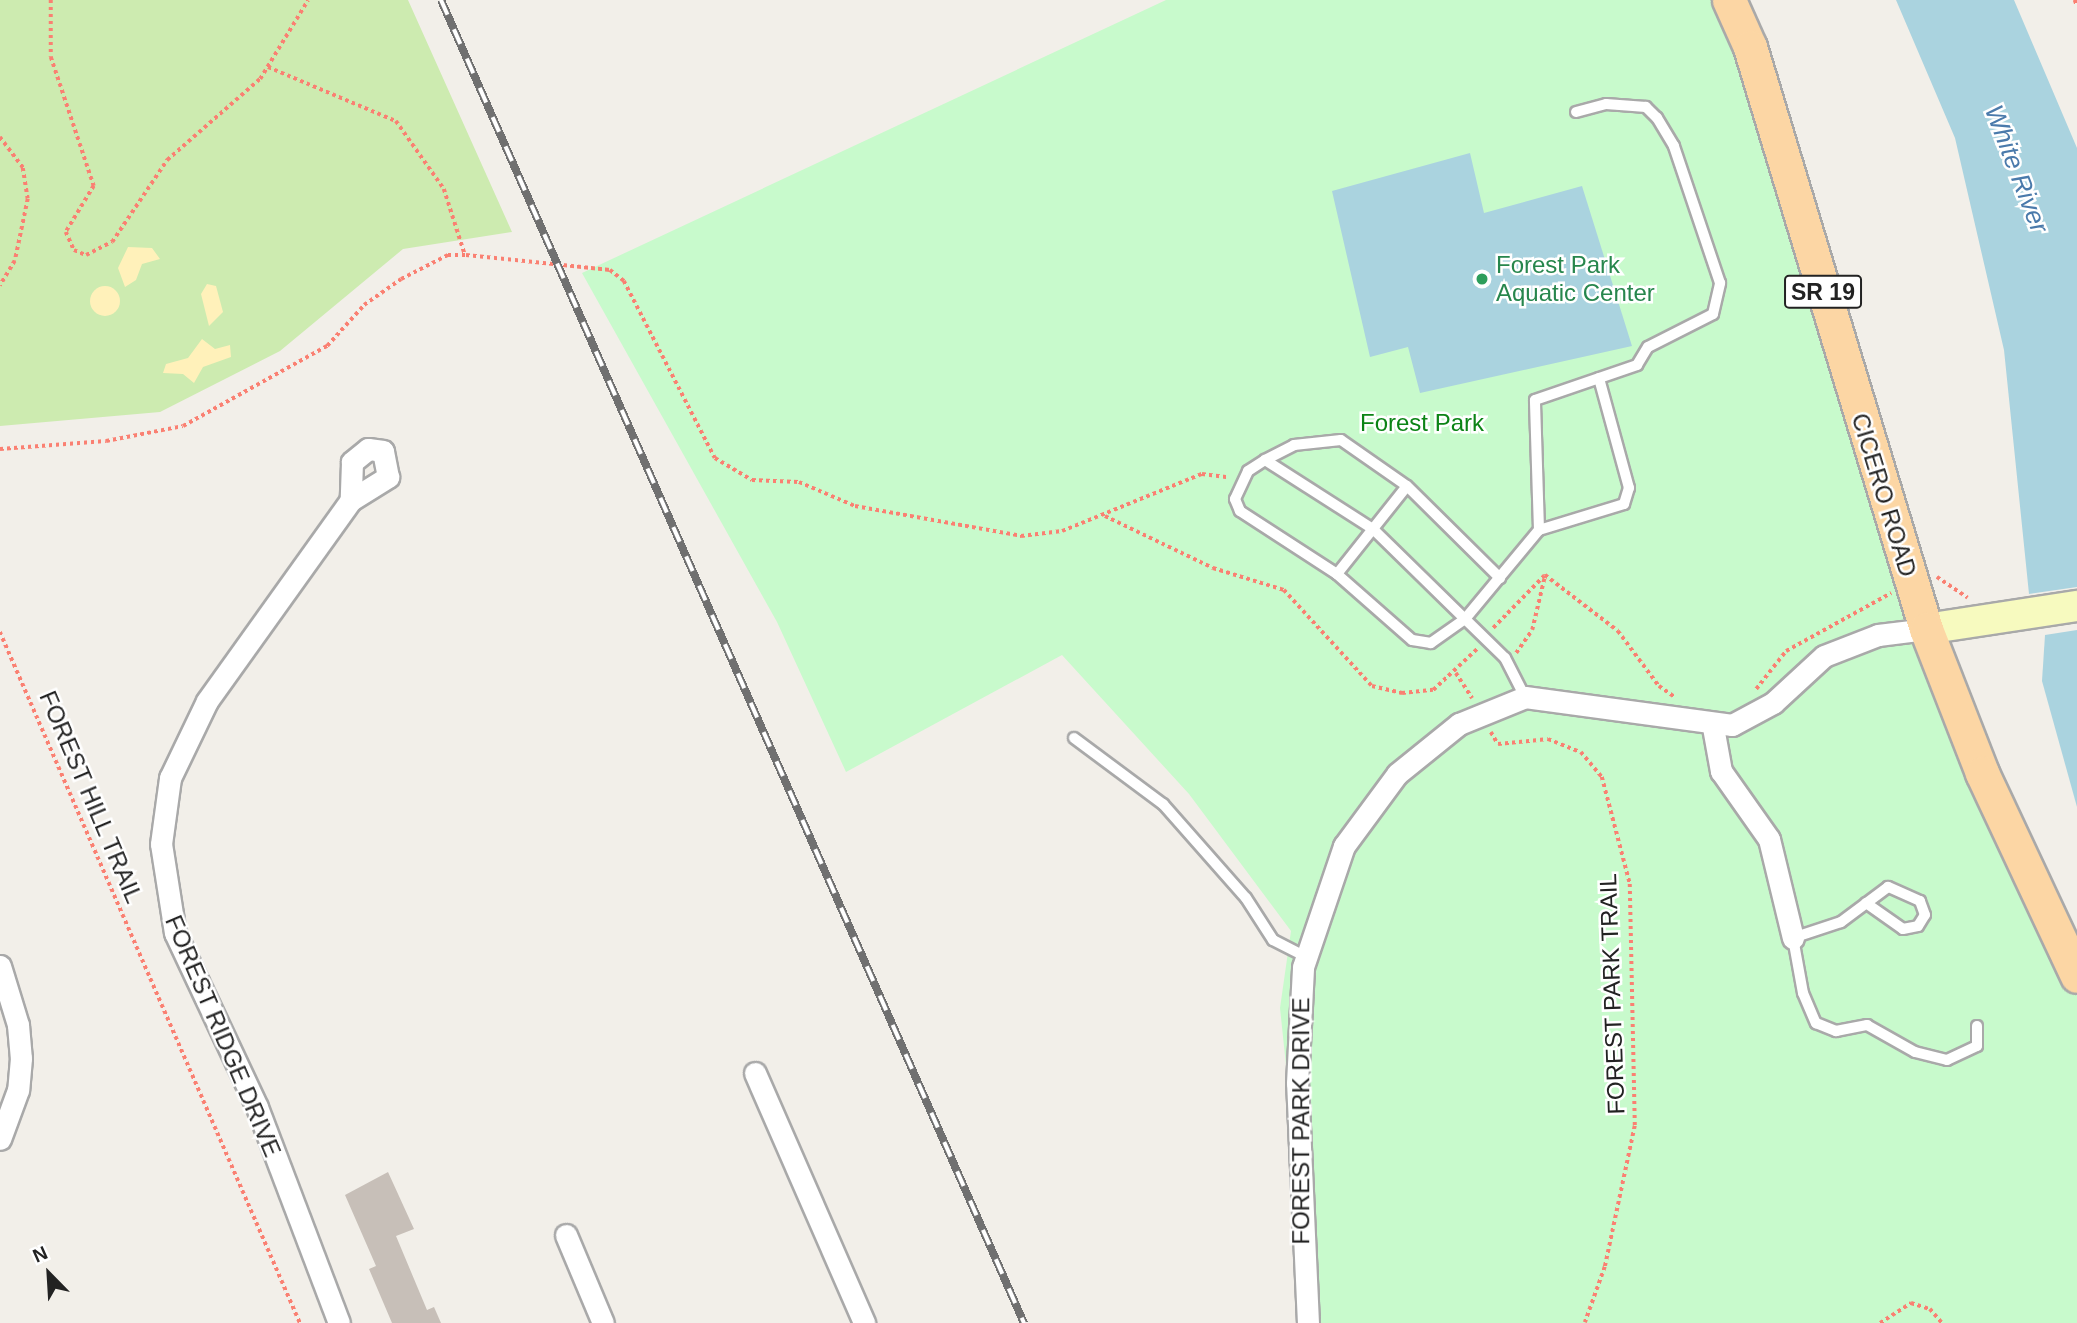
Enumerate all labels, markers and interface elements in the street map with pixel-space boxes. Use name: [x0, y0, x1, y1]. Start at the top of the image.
water label: White River: [1977, 101, 2055, 237]
place label: Forest Park Aquatic Center: [1496, 251, 1655, 307]
marker: Forest Park Aquatic Center: [1474, 271, 1490, 287]
road number: SR 19: [1783, 272, 1863, 312]
park label: Forest Park: [1360, 409, 1484, 437]
street label: CICERO ROAD: [1845, 410, 1923, 580]
street label: FOREST HILL TRAIL: [33, 686, 149, 908]
street label: FOREST PARK TRAIL: [1593, 872, 1631, 1116]
street label: FOREST RIDGE DRIVE: [159, 911, 287, 1161]
street label: FOREST PARK DRIVE: [1287, 997, 1315, 1245]
north arrow: [14, 1239, 84, 1309]
text: N: [30, 1242, 51, 1267]

